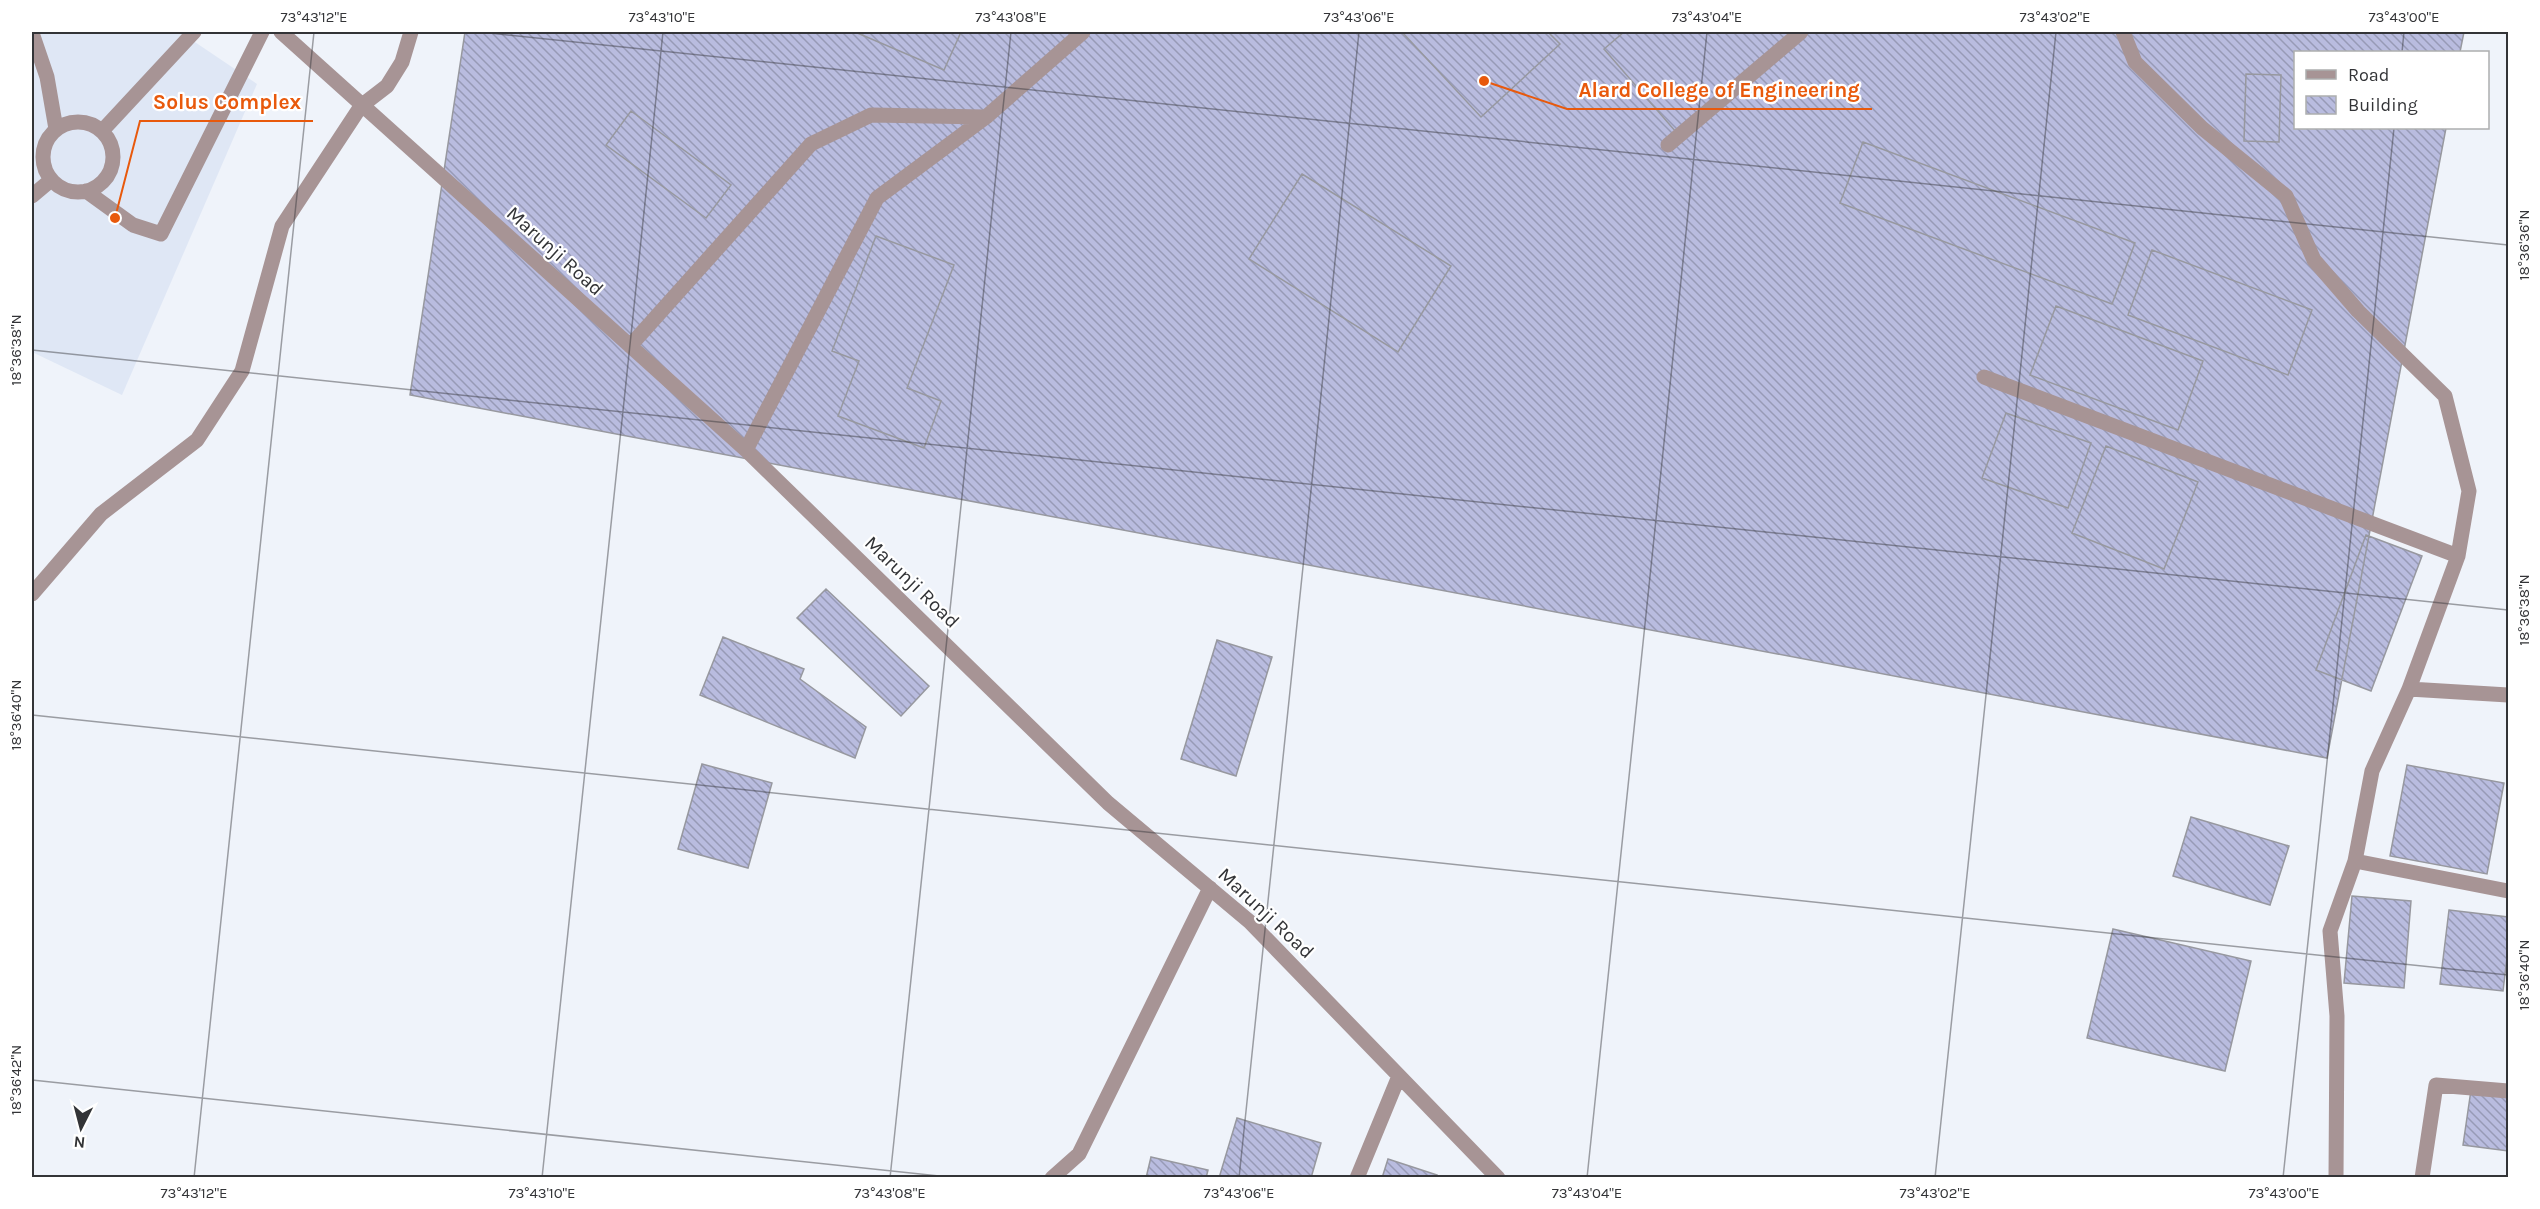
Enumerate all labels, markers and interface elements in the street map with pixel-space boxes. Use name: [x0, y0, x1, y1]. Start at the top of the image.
text: 73°43'12"E: [281, 8, 347, 26]
text: 73°43'10"E: [628, 8, 696, 26]
text: 73°43'08"E: [975, 8, 1047, 26]
text: 73°43'06"E: [1324, 8, 1394, 26]
text: 73°43'04"E: [1672, 8, 1742, 26]
text: 73°43'02"E: [2020, 8, 2090, 26]
text: 73°43'00"E: [2368, 8, 2440, 26]
legend: [2294, 51, 2489, 129]
text: Road: [2348, 64, 2389, 86]
callout: Alard College of Engineering: [1567, 70, 1872, 109]
text: Alard College of Engineering: [1578, 78, 1860, 102]
callout: Solus Complex: [140, 82, 313, 121]
text: Solus Complex: [153, 90, 302, 114]
text: Building: [2348, 94, 2418, 116]
street label: Marunji Road: [502, 202, 608, 300]
text: 18°36'36"N: [2515, 209, 2533, 281]
text: 18°36'38"N: [7, 314, 25, 386]
street label: Marunji Road: [860, 531, 964, 633]
text: 18°36'38"N: [2515, 574, 2533, 646]
text: 18°36'40"N: [7, 680, 25, 750]
street label: Marunji Road: [1213, 863, 1319, 963]
text: 18°36'40"N: [2515, 940, 2533, 1010]
text: 18°36'42"N: [7, 1045, 25, 1115]
north arrow: [51, 1098, 111, 1158]
text: N: [73, 1132, 86, 1152]
text: 73°43'12"E: [161, 1184, 227, 1202]
text: 73°43'10"E: [508, 1184, 576, 1202]
text: 73°43'08"E: [854, 1184, 926, 1202]
text: 73°43'06"E: [1204, 1184, 1274, 1202]
text: 73°43'04"E: [1552, 1184, 1622, 1202]
text: 73°43'02"E: [1900, 1184, 1970, 1202]
text: 73°43'00"E: [2248, 1184, 2320, 1202]

